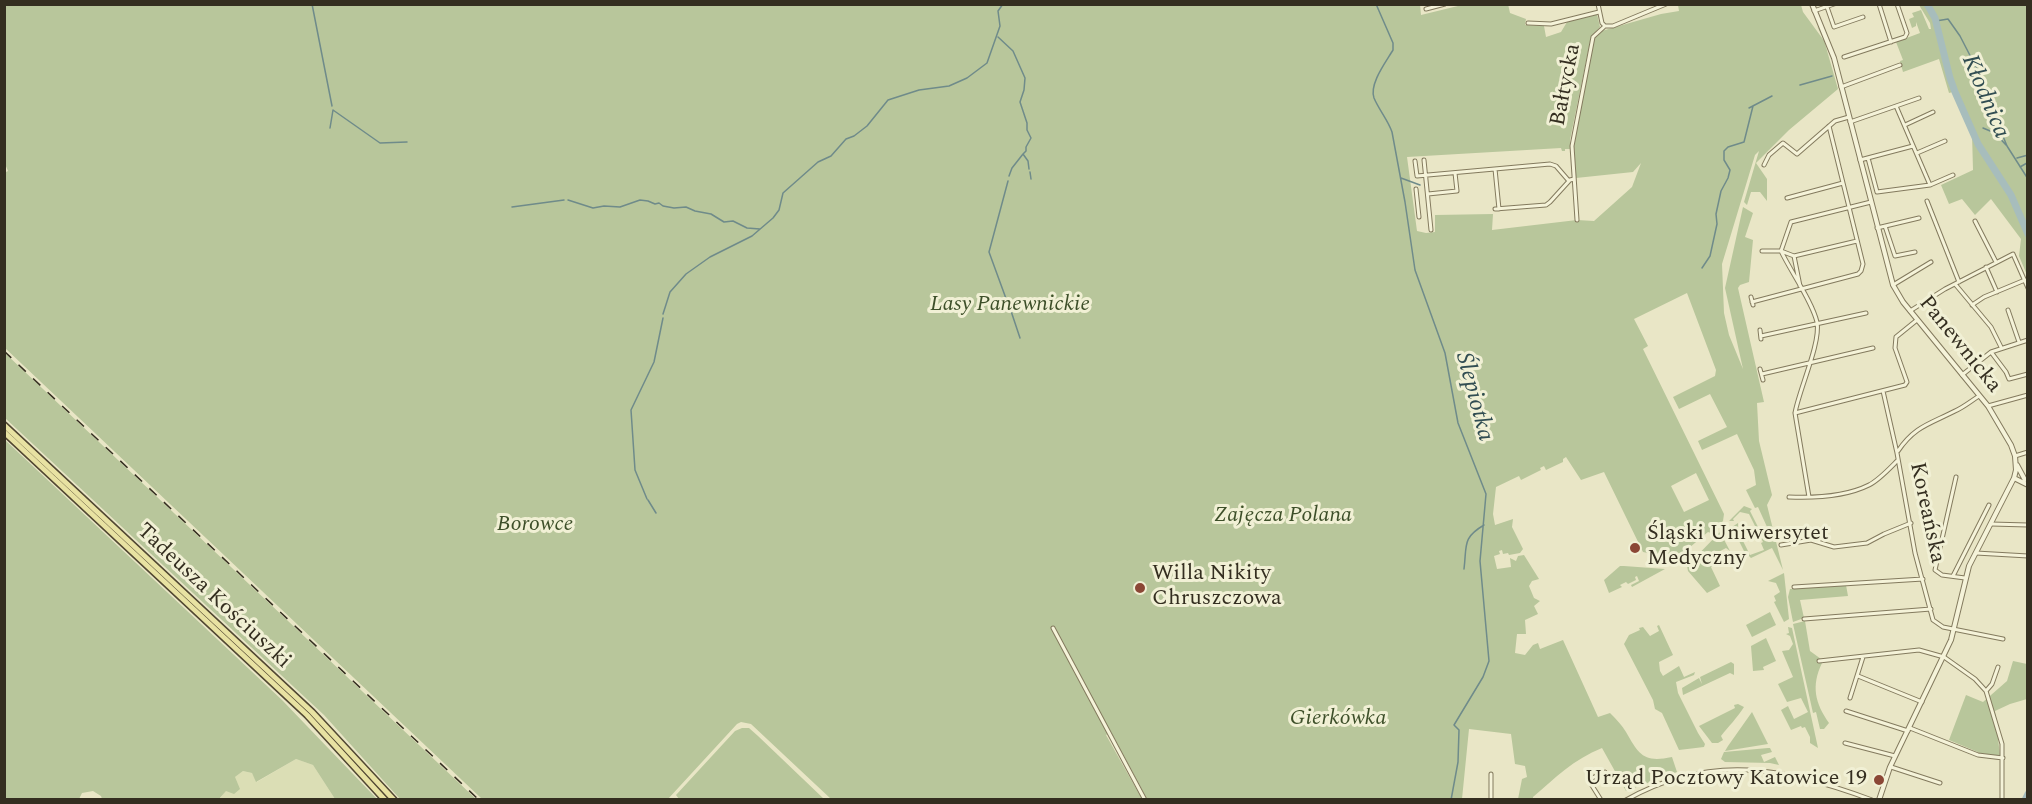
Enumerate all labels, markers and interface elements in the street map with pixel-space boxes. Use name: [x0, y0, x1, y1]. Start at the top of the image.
street label: Bałtycka: [1546, 42, 1588, 128]
water label: Kłodnica: [1953, 51, 2015, 143]
street label: Panewnicka: [1912, 291, 2006, 399]
park label: Lasy Panewnickie: [930, 293, 1090, 319]
water label: Ślepiotka: [1447, 350, 1499, 444]
street label: Koreańska: [1902, 460, 1950, 566]
park label: Zajęcza Polana: [1214, 504, 1352, 530]
park label: Borowce: [497, 513, 573, 539]
street label: Tadeusza Kościuszki: [130, 519, 296, 675]
place label: Śląski Uniwersytet Medyczny: [1647, 522, 1829, 574]
marker: Śląski Uniwersytet Medyczny: [1628, 541, 1642, 555]
place label: Willa Nikity Chruszczowa: [1152, 562, 1282, 614]
marker: Willa Nikity Chruszczowa: [1133, 581, 1147, 595]
park label: Gierkówka: [1290, 707, 1386, 733]
place label: Urząd Pocztowy Katowice 19: [1585, 767, 1867, 793]
marker: Urząd Pocztowy Katowice 19: [1872, 773, 1886, 787]

